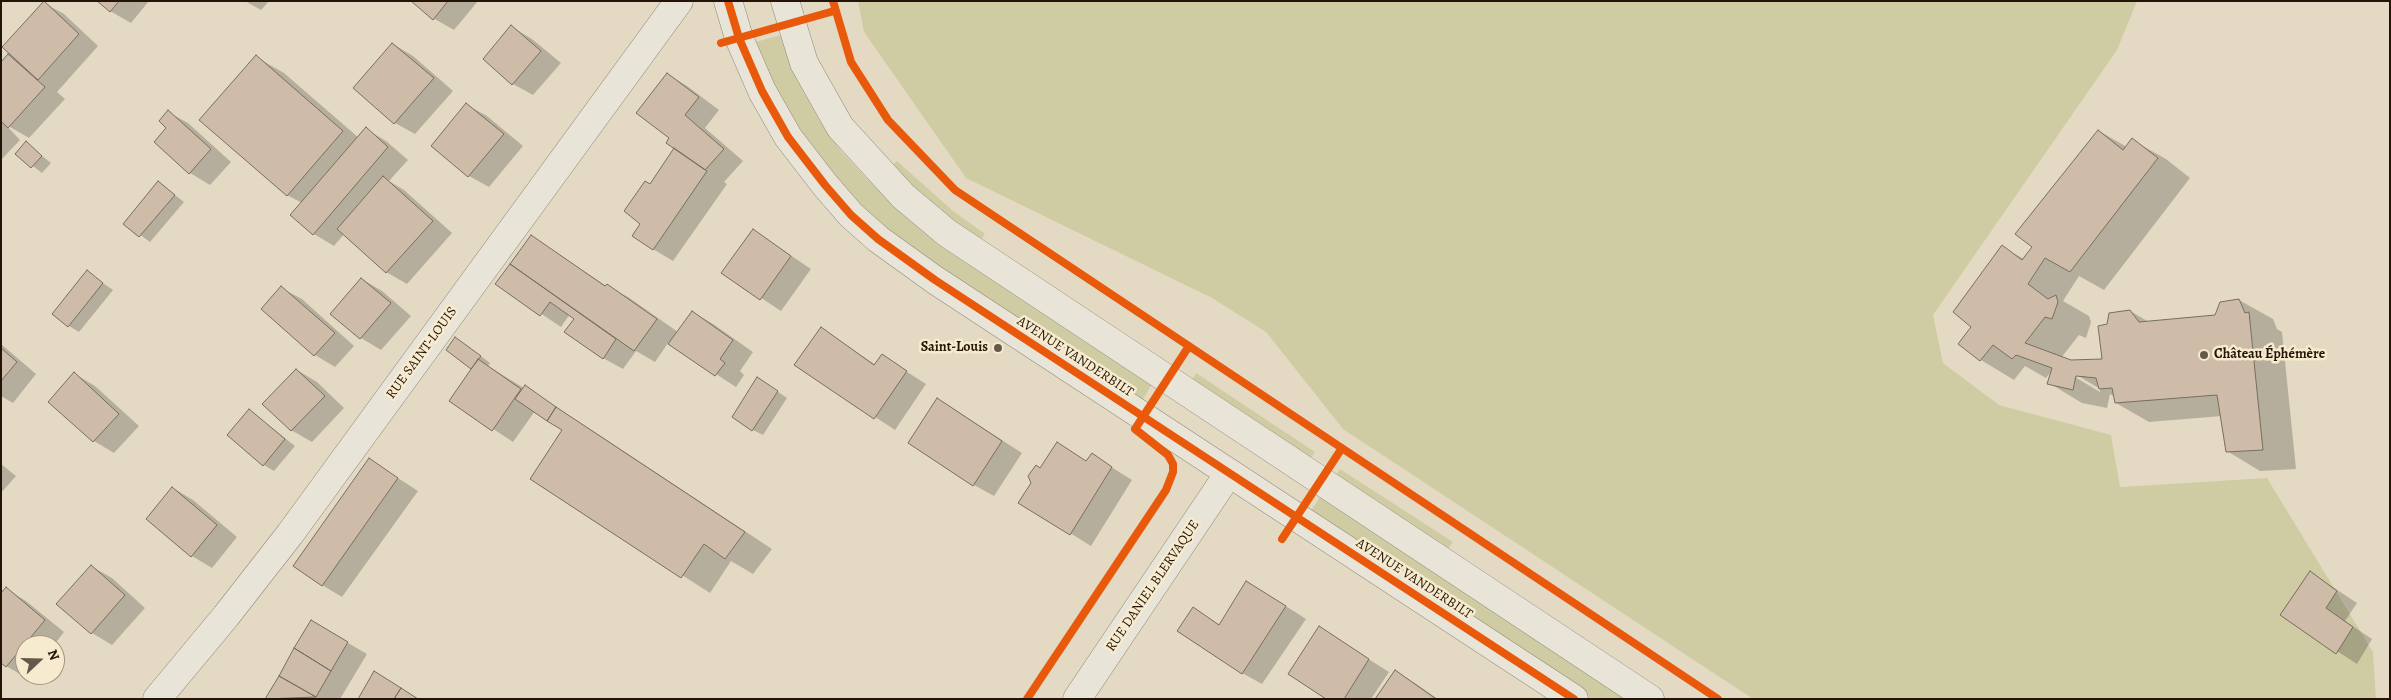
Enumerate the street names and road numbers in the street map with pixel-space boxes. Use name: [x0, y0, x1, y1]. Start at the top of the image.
street label: RUE SAINT-LOUIS: [383, 304, 461, 402]
street label: AVENUE VANDERBILT: [1014, 313, 1136, 401]
street label: RUE DANIEL BLERVAQUE: [1103, 517, 1203, 655]
street label: AVENUE VANDERBILT: [1353, 535, 1475, 623]

